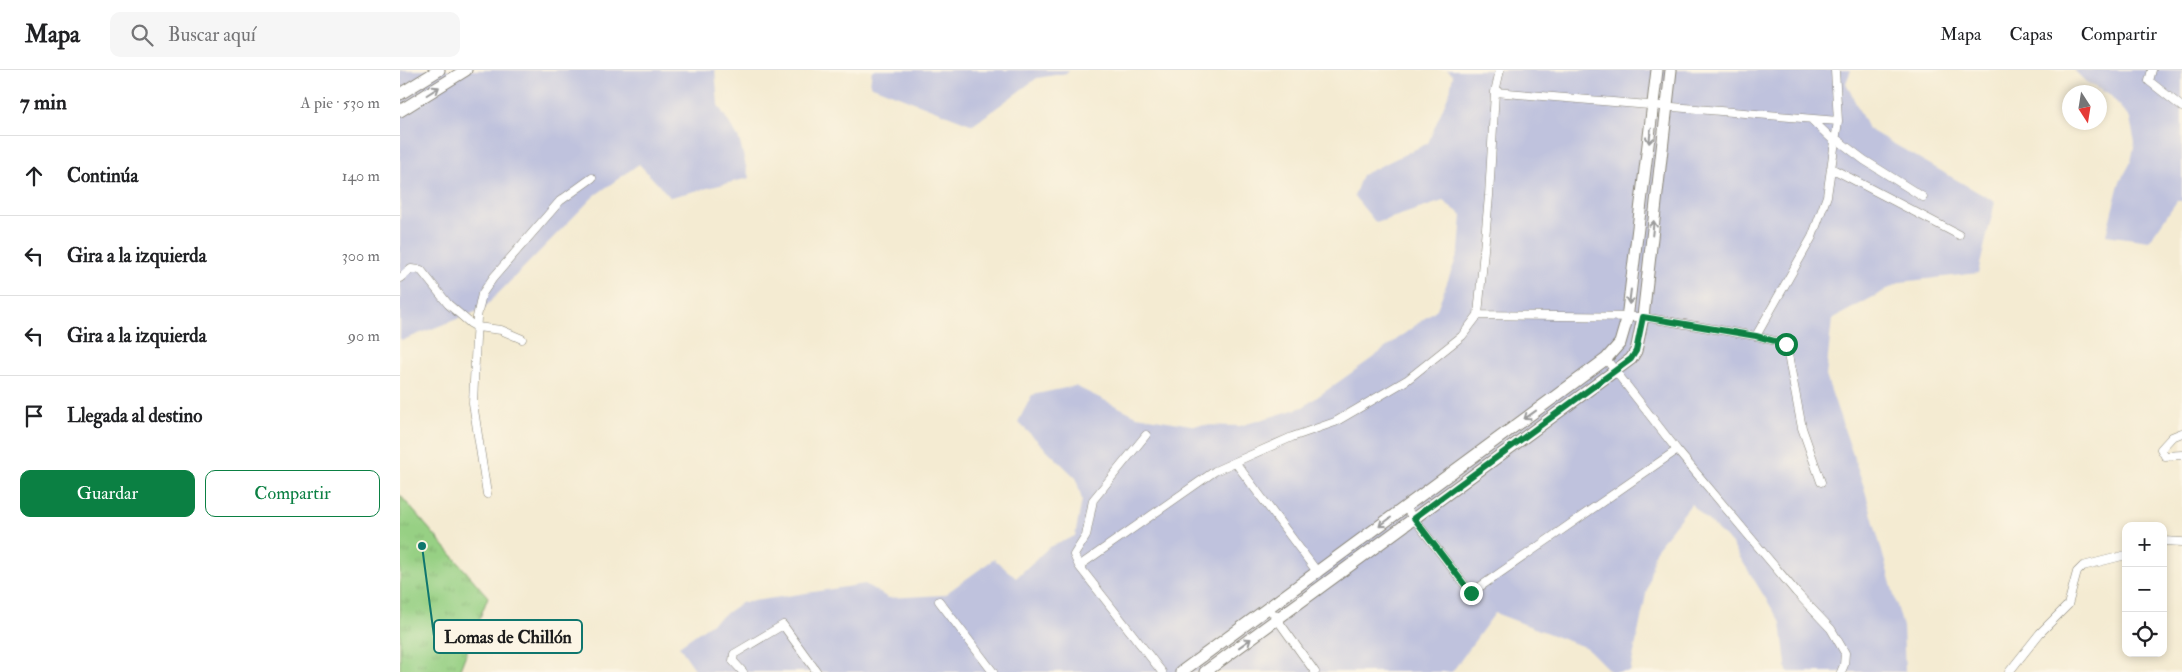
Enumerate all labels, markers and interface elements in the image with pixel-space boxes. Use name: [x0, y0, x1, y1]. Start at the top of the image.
search box: [110, 12, 460, 57]
text: Mapa: [25, 19, 80, 50]
icon: search: [128, 21, 156, 49]
text: Buscar aquí: [168, 23, 256, 47]
text: Mapa: [1940, 23, 1982, 46]
text: Capas: [2010, 23, 2053, 46]
text: Compartir: [2081, 23, 2157, 46]
one-way arrow: [425, 85, 439, 95]
north arrow: [2062, 85, 2107, 130]
text: 7 min: [20, 89, 67, 116]
text: A pie · 530 m: [301, 93, 380, 113]
one-way arrow: [1644, 127, 1654, 143]
icon: ahead: [20, 162, 48, 190]
text: Continúa: [67, 164, 138, 188]
text: 140 m: [342, 166, 380, 186]
one-way arrow: [1648, 220, 1658, 236]
icon: left: [20, 242, 48, 270]
text: Gira a la izquierda: [67, 244, 206, 268]
text: 300 m: [342, 246, 380, 266]
one-way arrow: [1625, 289, 1635, 305]
icon: left: [20, 322, 48, 350]
text: Gira a la izquierda: [67, 324, 206, 348]
text: 90 m: [348, 326, 380, 346]
route start: [1775, 333, 1798, 356]
icon: arrive: [20, 402, 48, 430]
text: Llegada al destino: [67, 404, 202, 428]
one-way arrow: [1524, 409, 1537, 420]
button: Guardar: [20, 470, 195, 517]
button: Compartir: [205, 470, 380, 517]
one-way arrow: [1379, 516, 1392, 527]
map controls: [2122, 522, 2167, 657]
button: +: [2122, 522, 2167, 567]
button: −: [2122, 567, 2167, 612]
route end: [1460, 582, 1483, 605]
button: locate: [2122, 612, 2167, 657]
callout: Lomas de Chillón: [434, 620, 582, 653]
text: Lomas de Chillón: [444, 626, 573, 649]
one-way arrow: [1238, 638, 1252, 648]

